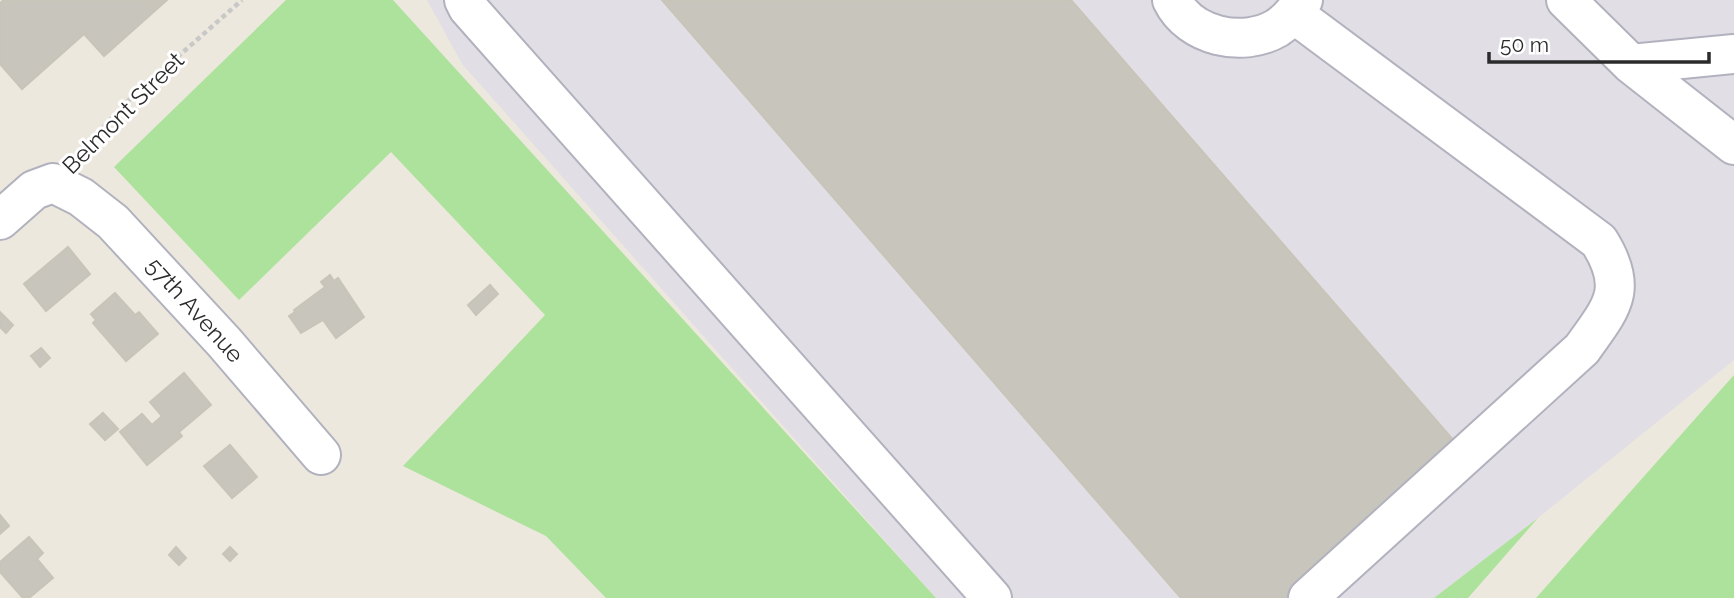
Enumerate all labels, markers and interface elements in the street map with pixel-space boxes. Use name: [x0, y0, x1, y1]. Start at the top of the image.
scale bar: [1489, 21, 1710, 65]
text: 50 m: [1500, 32, 1549, 57]
street label: Belmont Street: [56, 46, 189, 179]
street label: 57th Avenue: [141, 252, 249, 368]

